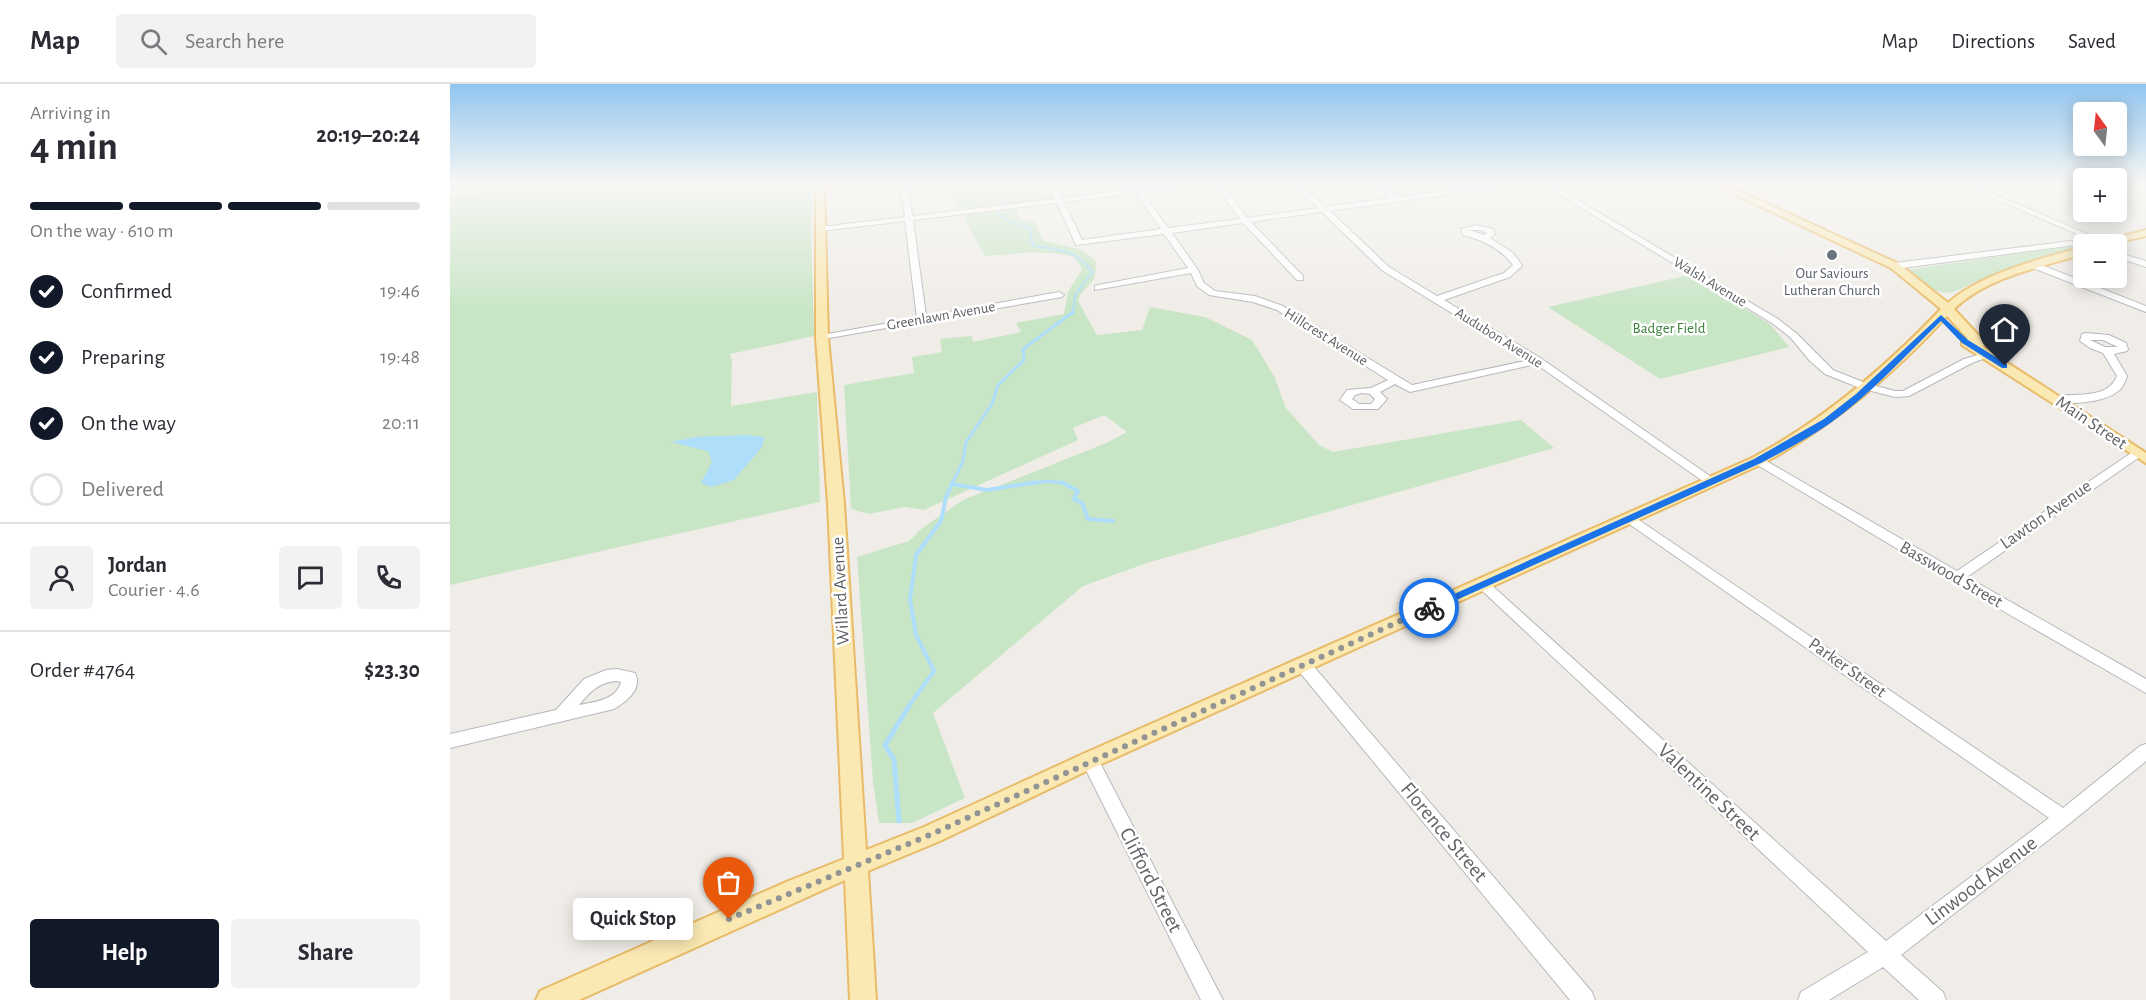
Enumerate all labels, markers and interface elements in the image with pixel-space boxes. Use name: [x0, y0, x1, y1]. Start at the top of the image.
search box: [116, 14, 536, 68]
icon: search: [137, 25, 170, 58]
text: Map: [30, 27, 80, 55]
text: Search here: [185, 30, 284, 52]
text: Map: [1882, 31, 1918, 52]
text: Directions: [1951, 31, 2035, 52]
text: Saved: [2068, 31, 2116, 52]
north arrow: [2073, 102, 2127, 156]
map controls: [2073, 102, 2127, 288]
text: Arriving in: [30, 103, 111, 123]
text: 20:19–20:24: [316, 124, 420, 146]
text: 4 min: [30, 128, 118, 167]
button: +: [2073, 168, 2127, 222]
text: On the way · 610 m: [30, 221, 174, 241]
button: −: [2073, 234, 2127, 288]
marker: Our Saviours Lutheran Church: [1825, 248, 1839, 262]
street label: Walsh Avenue: [1671, 254, 1749, 310]
place label: Our Saviours Lutheran Church: [1784, 266, 1880, 298]
icon: check: [30, 275, 63, 308]
text: Confirmed: [81, 280, 172, 302]
text: 19:46: [380, 281, 420, 301]
street label: Greenlawn Avenue: [886, 299, 996, 333]
pin: [1979, 304, 2030, 366]
street label: Hillcrest Avenue: [1282, 305, 1370, 369]
street label: Audubon Avenue: [1452, 305, 1546, 371]
icon: home: [1988, 313, 2021, 346]
park label: Badger Field: [1633, 321, 1706, 336]
icon: check: [30, 341, 63, 374]
text: Preparing: [81, 346, 165, 368]
text: 19:48: [380, 347, 420, 367]
street label: Main Street: [2052, 393, 2130, 453]
icon: check: [30, 407, 63, 440]
text: On the way: [81, 412, 176, 434]
text: 20:11: [382, 413, 420, 433]
street label: Lawton Avenue: [1997, 477, 2095, 553]
text: Delivered: [81, 478, 164, 500]
street label: Willard Avenue: [829, 537, 853, 645]
street label: Basswood Street: [1896, 538, 2006, 612]
button: person: [30, 546, 93, 609]
button: chat: [279, 546, 342, 609]
button: phone: [357, 546, 420, 609]
text: Jordan: [108, 554, 167, 576]
courier: [1399, 578, 1459, 638]
text: Courier · 4.6: [108, 580, 200, 600]
icon: bike: [1413, 592, 1446, 625]
street label: Parker Street: [1805, 635, 1889, 701]
text: Order #4764: [30, 659, 135, 681]
text: $23.30: [364, 659, 420, 681]
street label: Valentine Street: [1654, 740, 1764, 845]
street label: Florence Street: [1397, 778, 1492, 886]
street label: Clifford Street: [1116, 824, 1186, 936]
street label: Linwood Avenue: [1921, 832, 2041, 930]
pin: [703, 857, 754, 919]
icon: bag: [712, 866, 745, 899]
callout: Quick Stop: [573, 898, 693, 940]
text: Quick Stop: [590, 909, 676, 929]
button: Help: [30, 919, 219, 988]
button: Share: [231, 919, 420, 988]

